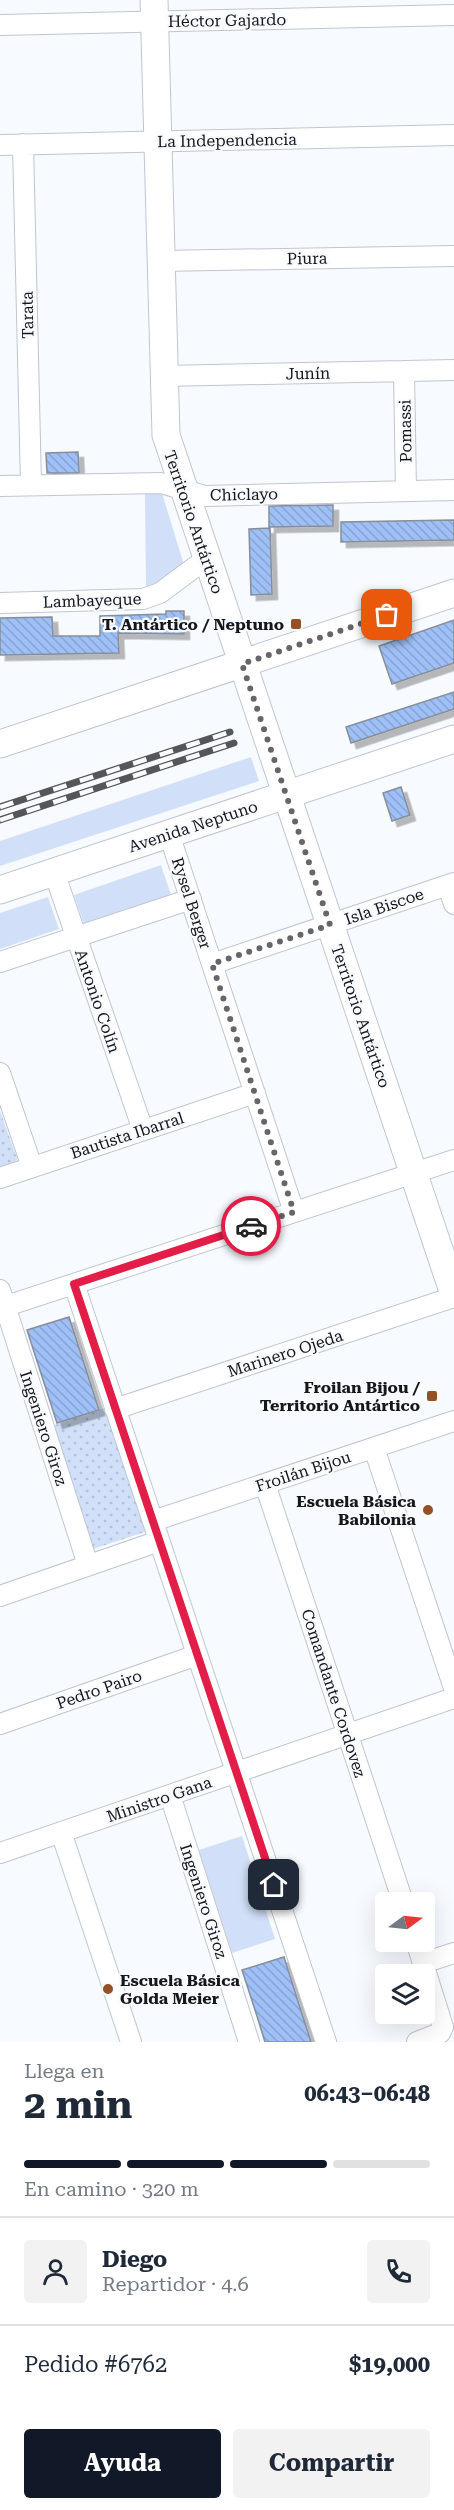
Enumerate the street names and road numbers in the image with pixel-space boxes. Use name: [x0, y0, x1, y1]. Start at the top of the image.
street label: Héctor Gajardo: [168, 10, 287, 31]
street label: La Independencia: [157, 130, 297, 151]
street label: Piura: [287, 249, 328, 268]
street label: Tarata: [18, 291, 37, 339]
street label: Junín: [286, 364, 330, 383]
street label: Pomassi: [395, 399, 416, 463]
street label: Territorio Antártico: [160, 448, 227, 597]
street label: Chiclayo: [210, 484, 278, 505]
street label: Lambayeque: [42, 589, 142, 612]
street label: Avenida Neptuno: [126, 797, 260, 856]
street label: Rysel Berger: [168, 855, 215, 952]
street label: Isla Biscoe: [342, 884, 426, 929]
street label: Territorio Antártico: [327, 942, 394, 1091]
street label: Antonio Colín: [71, 947, 124, 1055]
street label: Bautista Ibarral: [68, 1108, 186, 1163]
street label: Marinero Ojeda: [225, 1326, 346, 1381]
street label: Ingeniero Giroz: [16, 1368, 71, 1488]
street label: Froilán Bijou: [253, 1447, 353, 1496]
street label: Comandante Cordovez: [297, 1607, 370, 1780]
street label: Pedro Pairo: [54, 1666, 145, 1713]
street label: Ministro Gana: [104, 1772, 215, 1826]
street label: Ingeniero Giroz: [176, 1841, 231, 1961]

